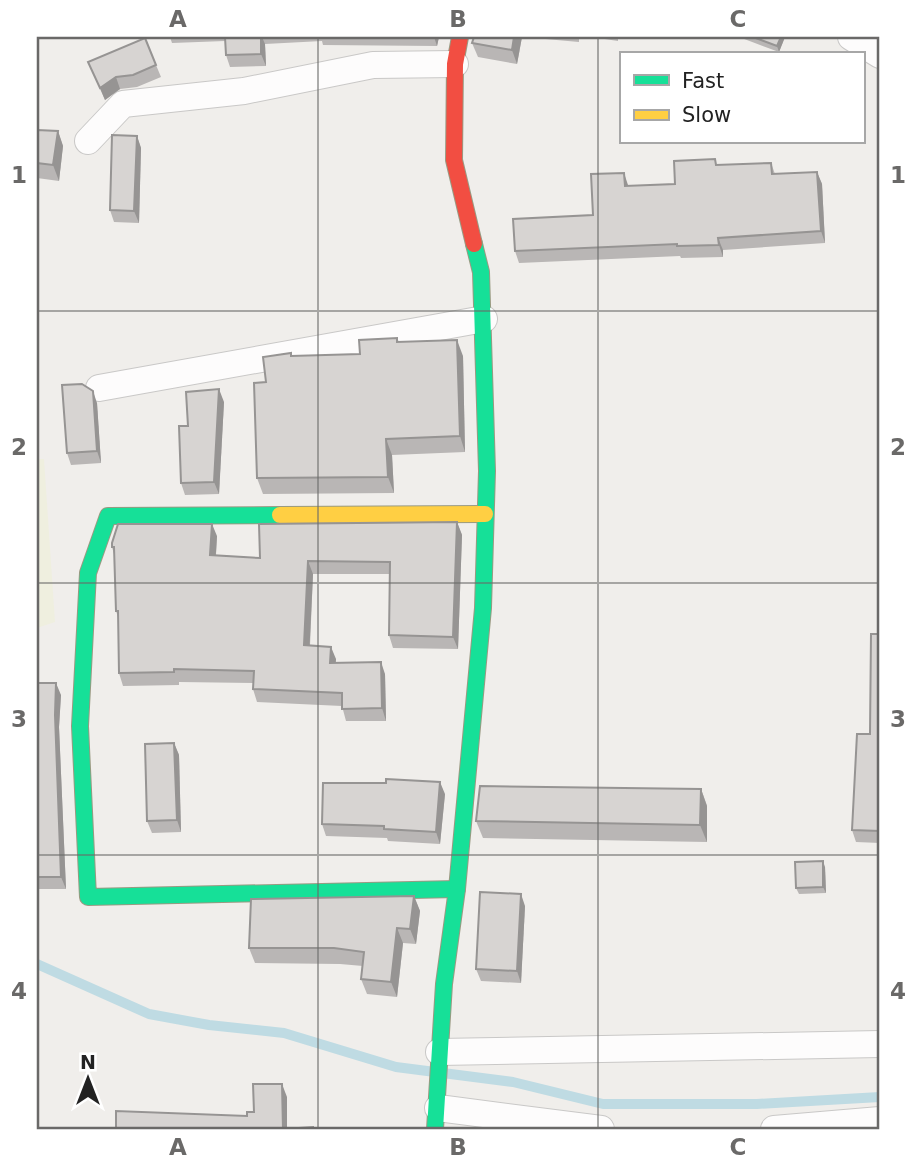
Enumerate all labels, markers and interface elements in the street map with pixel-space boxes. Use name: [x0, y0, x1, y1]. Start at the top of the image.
text: A: [169, 6, 187, 32]
text: B: [449, 6, 467, 32]
text: C: [730, 6, 746, 32]
legend: [620, 52, 864, 144]
text: Fast: [682, 69, 724, 93]
text: Slow: [682, 103, 731, 127]
text: 1: [11, 162, 27, 188]
text: 1: [890, 162, 906, 188]
text: 2: [11, 434, 27, 460]
text: 2: [890, 434, 906, 460]
text: 3: [11, 706, 27, 732]
text: 3: [890, 706, 906, 732]
text: 4: [11, 978, 27, 1004]
text: 4: [890, 978, 906, 1004]
north arrow: [52, 1044, 122, 1114]
text: N: [80, 1051, 96, 1073]
text: A: [169, 1134, 187, 1160]
text: B: [449, 1134, 467, 1160]
text: C: [730, 1134, 746, 1160]

